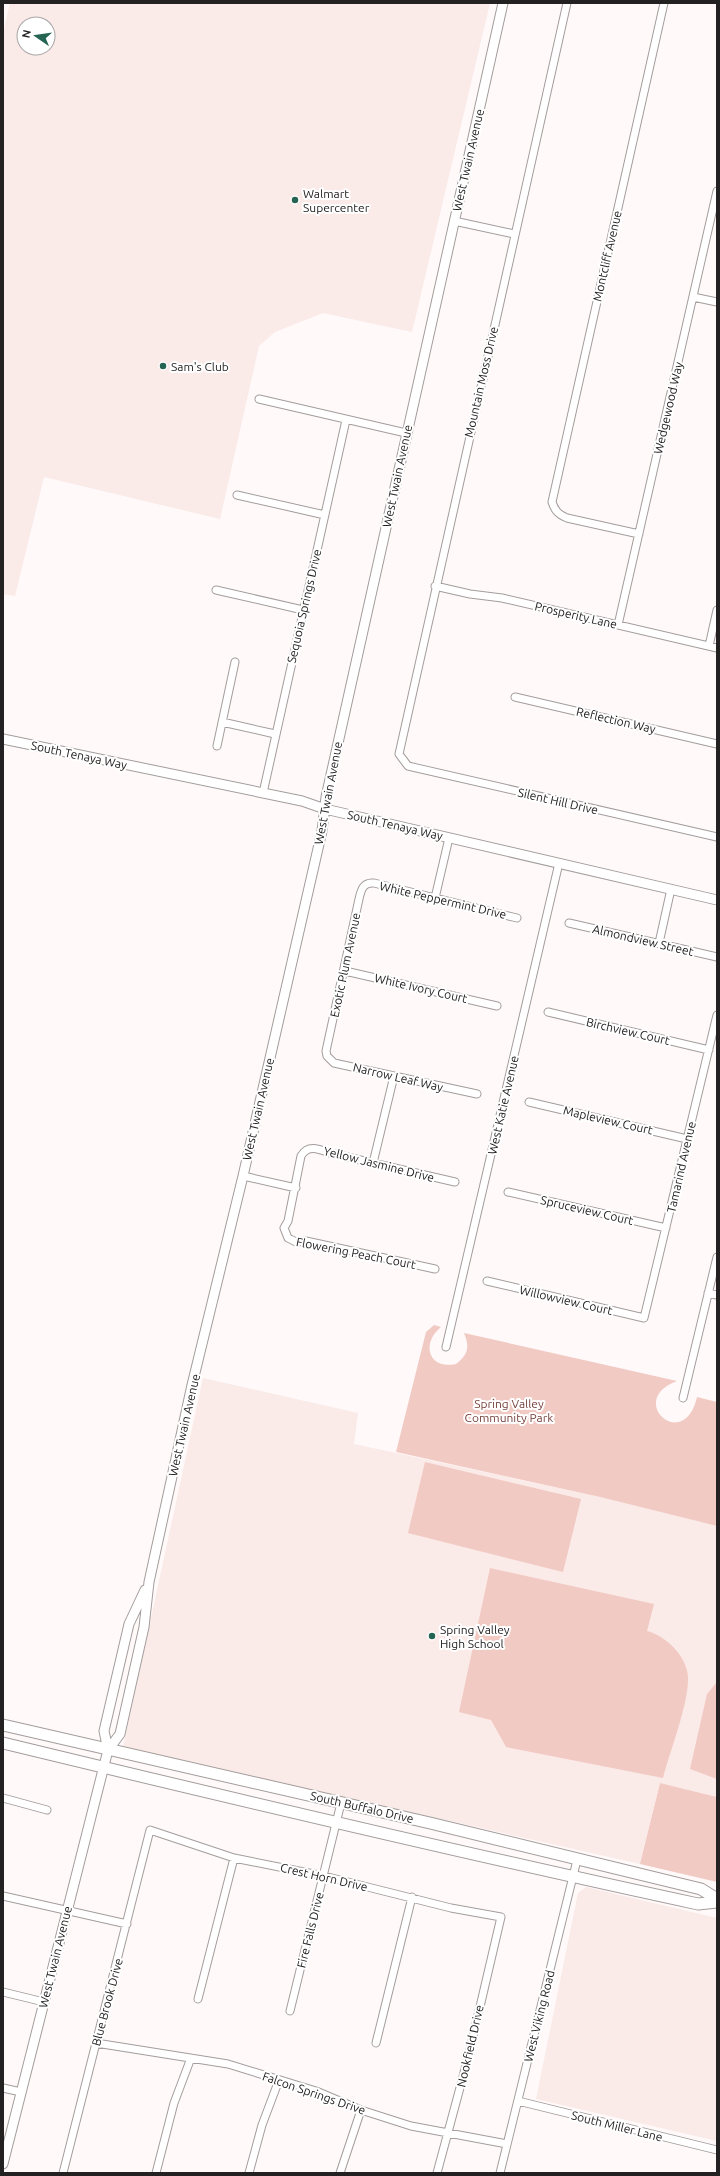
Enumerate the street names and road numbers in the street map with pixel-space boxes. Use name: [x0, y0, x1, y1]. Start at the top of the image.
street label: West Twain Avenue: [450, 108, 486, 212]
street label: Montcliff Avenue: [590, 209, 624, 303]
street label: Mountain Moss Drive: [462, 325, 500, 439]
street label: Wedgewood Way: [651, 361, 685, 455]
street label: West Twain Avenue: [380, 424, 414, 528]
street label: Sequoia Springs Drive: [285, 548, 323, 664]
street label: Prosperity Lane: [534, 599, 618, 631]
street label: Reflection Way: [575, 705, 657, 735]
street label: South Tenaya Way: [30, 738, 128, 772]
street label: West Twain Avenue: [312, 740, 344, 846]
street label: Silent Hill Drive: [517, 785, 599, 817]
street label: South Tenaya Way: [346, 808, 444, 842]
street label: White Peppermint Drive: [378, 879, 508, 921]
street label: Exotic Plum Avenue: [328, 912, 362, 1018]
street label: Almondview Street: [591, 922, 695, 958]
street label: White Ivory Court: [373, 971, 469, 1005]
street label: Birchview Court: [585, 1015, 671, 1047]
street label: West Katie Avenue: [485, 1054, 521, 1156]
street label: West Twain Avenue: [240, 1057, 276, 1161]
street label: Narrow Leaf Way: [352, 1060, 444, 1094]
street label: Mapleview Court: [562, 1103, 654, 1137]
street label: Tamarind Avenue: [664, 1120, 698, 1214]
street label: Yellow Jasmine Drive: [322, 1144, 436, 1184]
street label: Spruceview Court: [539, 1193, 635, 1227]
street label: Flowering Peach Court: [295, 1235, 417, 1271]
street label: Willowview Court: [518, 1283, 614, 1317]
street label: West Twain Avenue: [166, 1373, 202, 1477]
street label: South Buffalo Drive: [309, 1789, 415, 1825]
street label: Crest Horn Drive: [279, 1861, 369, 1893]
street label: Fire Falls Drive: [294, 1891, 326, 1969]
street label: West Twain Avenue: [36, 1905, 74, 2009]
street label: Blue Brook Drive: [89, 1957, 125, 2047]
street label: West Viking Road: [521, 1969, 557, 2063]
street label: Nookfield Drive: [454, 2004, 486, 2088]
street label: Falcon Springs Drive: [261, 2069, 367, 2117]
street label: South Miller Lane: [570, 2108, 664, 2144]

